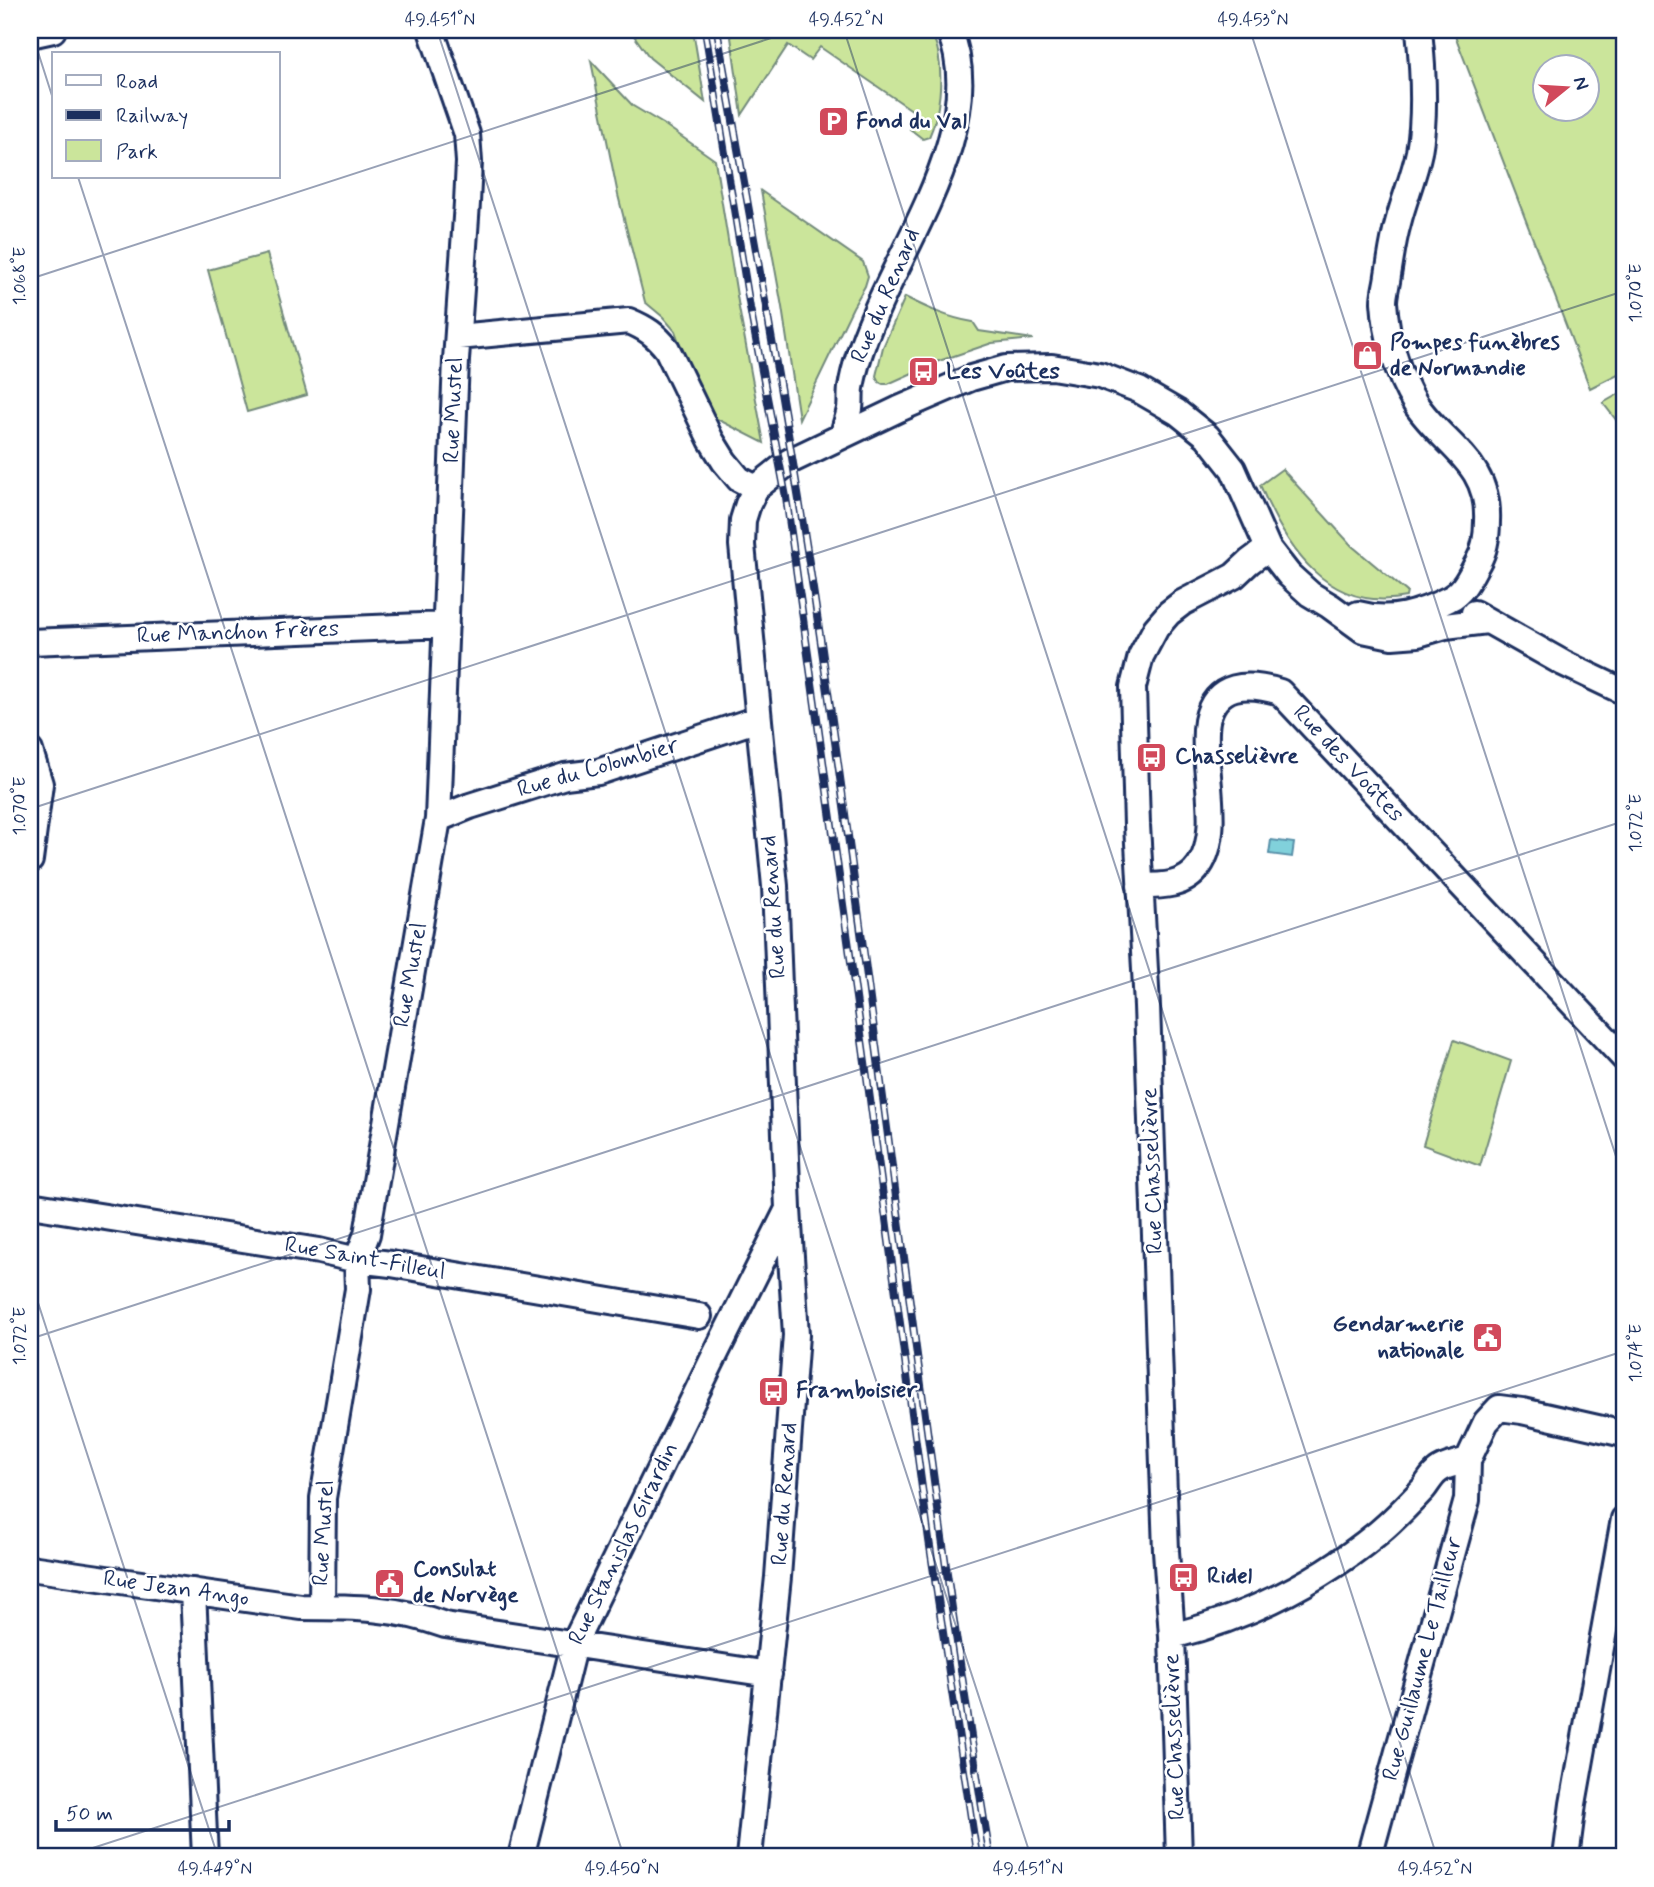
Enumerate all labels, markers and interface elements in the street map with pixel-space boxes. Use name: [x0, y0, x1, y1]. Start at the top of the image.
text: 49.451°N: [405, 8, 475, 32]
text: 49.452°N: [809, 8, 883, 32]
text: 49.453°N: [1218, 8, 1288, 32]
legend: [52, 52, 280, 178]
north arrow: [1532, 52, 1602, 122]
text: Road: [116, 68, 158, 96]
text: N: [1567, 73, 1595, 93]
text: Railway: [116, 102, 188, 130]
parking icon: Fond du Val: [816, 105, 850, 139]
place label: Fond du Val: [856, 107, 967, 137]
text: Park: [116, 138, 158, 166]
street label: Rue du Renard: [844, 224, 928, 368]
text: 1.068°E: [8, 247, 32, 305]
text: 1.070°E: [1624, 264, 1648, 322]
place label: Pompes funèbres de Normandie: [1390, 328, 1560, 384]
shop icon: Pompes funèbres de Normandie: [1350, 339, 1384, 373]
bus stop icon: Les Voûtes: [906, 355, 940, 389]
street label: Rue Mustel: [437, 356, 471, 464]
place label: Les Voûtes: [946, 357, 1061, 387]
street label: Rue Manchon Frères: [136, 614, 340, 652]
street label: Rue des Voûtes: [1286, 699, 1410, 829]
street label: Rue du Colombier: [514, 731, 682, 805]
bus stop icon: Chasselièvre: [1135, 740, 1169, 774]
place label: Chasselièvre: [1175, 742, 1299, 772]
text: 1.070°E: [8, 777, 32, 835]
text: 1.072°E: [1624, 794, 1648, 852]
street label: Rue du Renard: [754, 834, 794, 980]
street label: Rue Mustel: [387, 920, 435, 1030]
street label: Rue Chasselièvre: [1135, 1087, 1171, 1255]
street label: Rue Saint-Filleul: [282, 1230, 448, 1288]
text: 1.072°E: [8, 1307, 32, 1365]
place label: Gendarmerie nationale: [1333, 1310, 1464, 1366]
public building icon: Gendarmerie nationale: [1470, 1321, 1504, 1355]
text: 1.074°E: [1624, 1324, 1648, 1382]
bus stop icon: Framboisier: [756, 1374, 790, 1408]
place label: Framboisier: [796, 1376, 918, 1406]
street label: Rue du Renard: [765, 1421, 805, 1567]
street label: Rue Stanislas Girardin: [562, 1438, 686, 1650]
street label: Rue Mustel: [306, 1479, 342, 1587]
street label: Rue Guillaume Le Tailleur: [1376, 1534, 1470, 1784]
place label: Consulat de Norvège: [413, 1555, 519, 1611]
bus stop icon: Ridel: [1167, 1560, 1201, 1594]
place label: Ridel: [1207, 1562, 1253, 1592]
street label: Rue Jean Ango: [101, 1564, 251, 1614]
public building icon: Consulat de Norvège: [373, 1566, 407, 1600]
street label: Rue Chasselièvre: [1157, 1653, 1193, 1821]
scale bar: [56, 1789, 229, 1833]
text: 50 m: [66, 1800, 113, 1828]
text: 49.449°N: [178, 1857, 252, 1881]
text: 49.450°N: [585, 1857, 659, 1881]
text: 49.451°N: [993, 1857, 1063, 1881]
text: 49.452°N: [1398, 1857, 1472, 1881]

